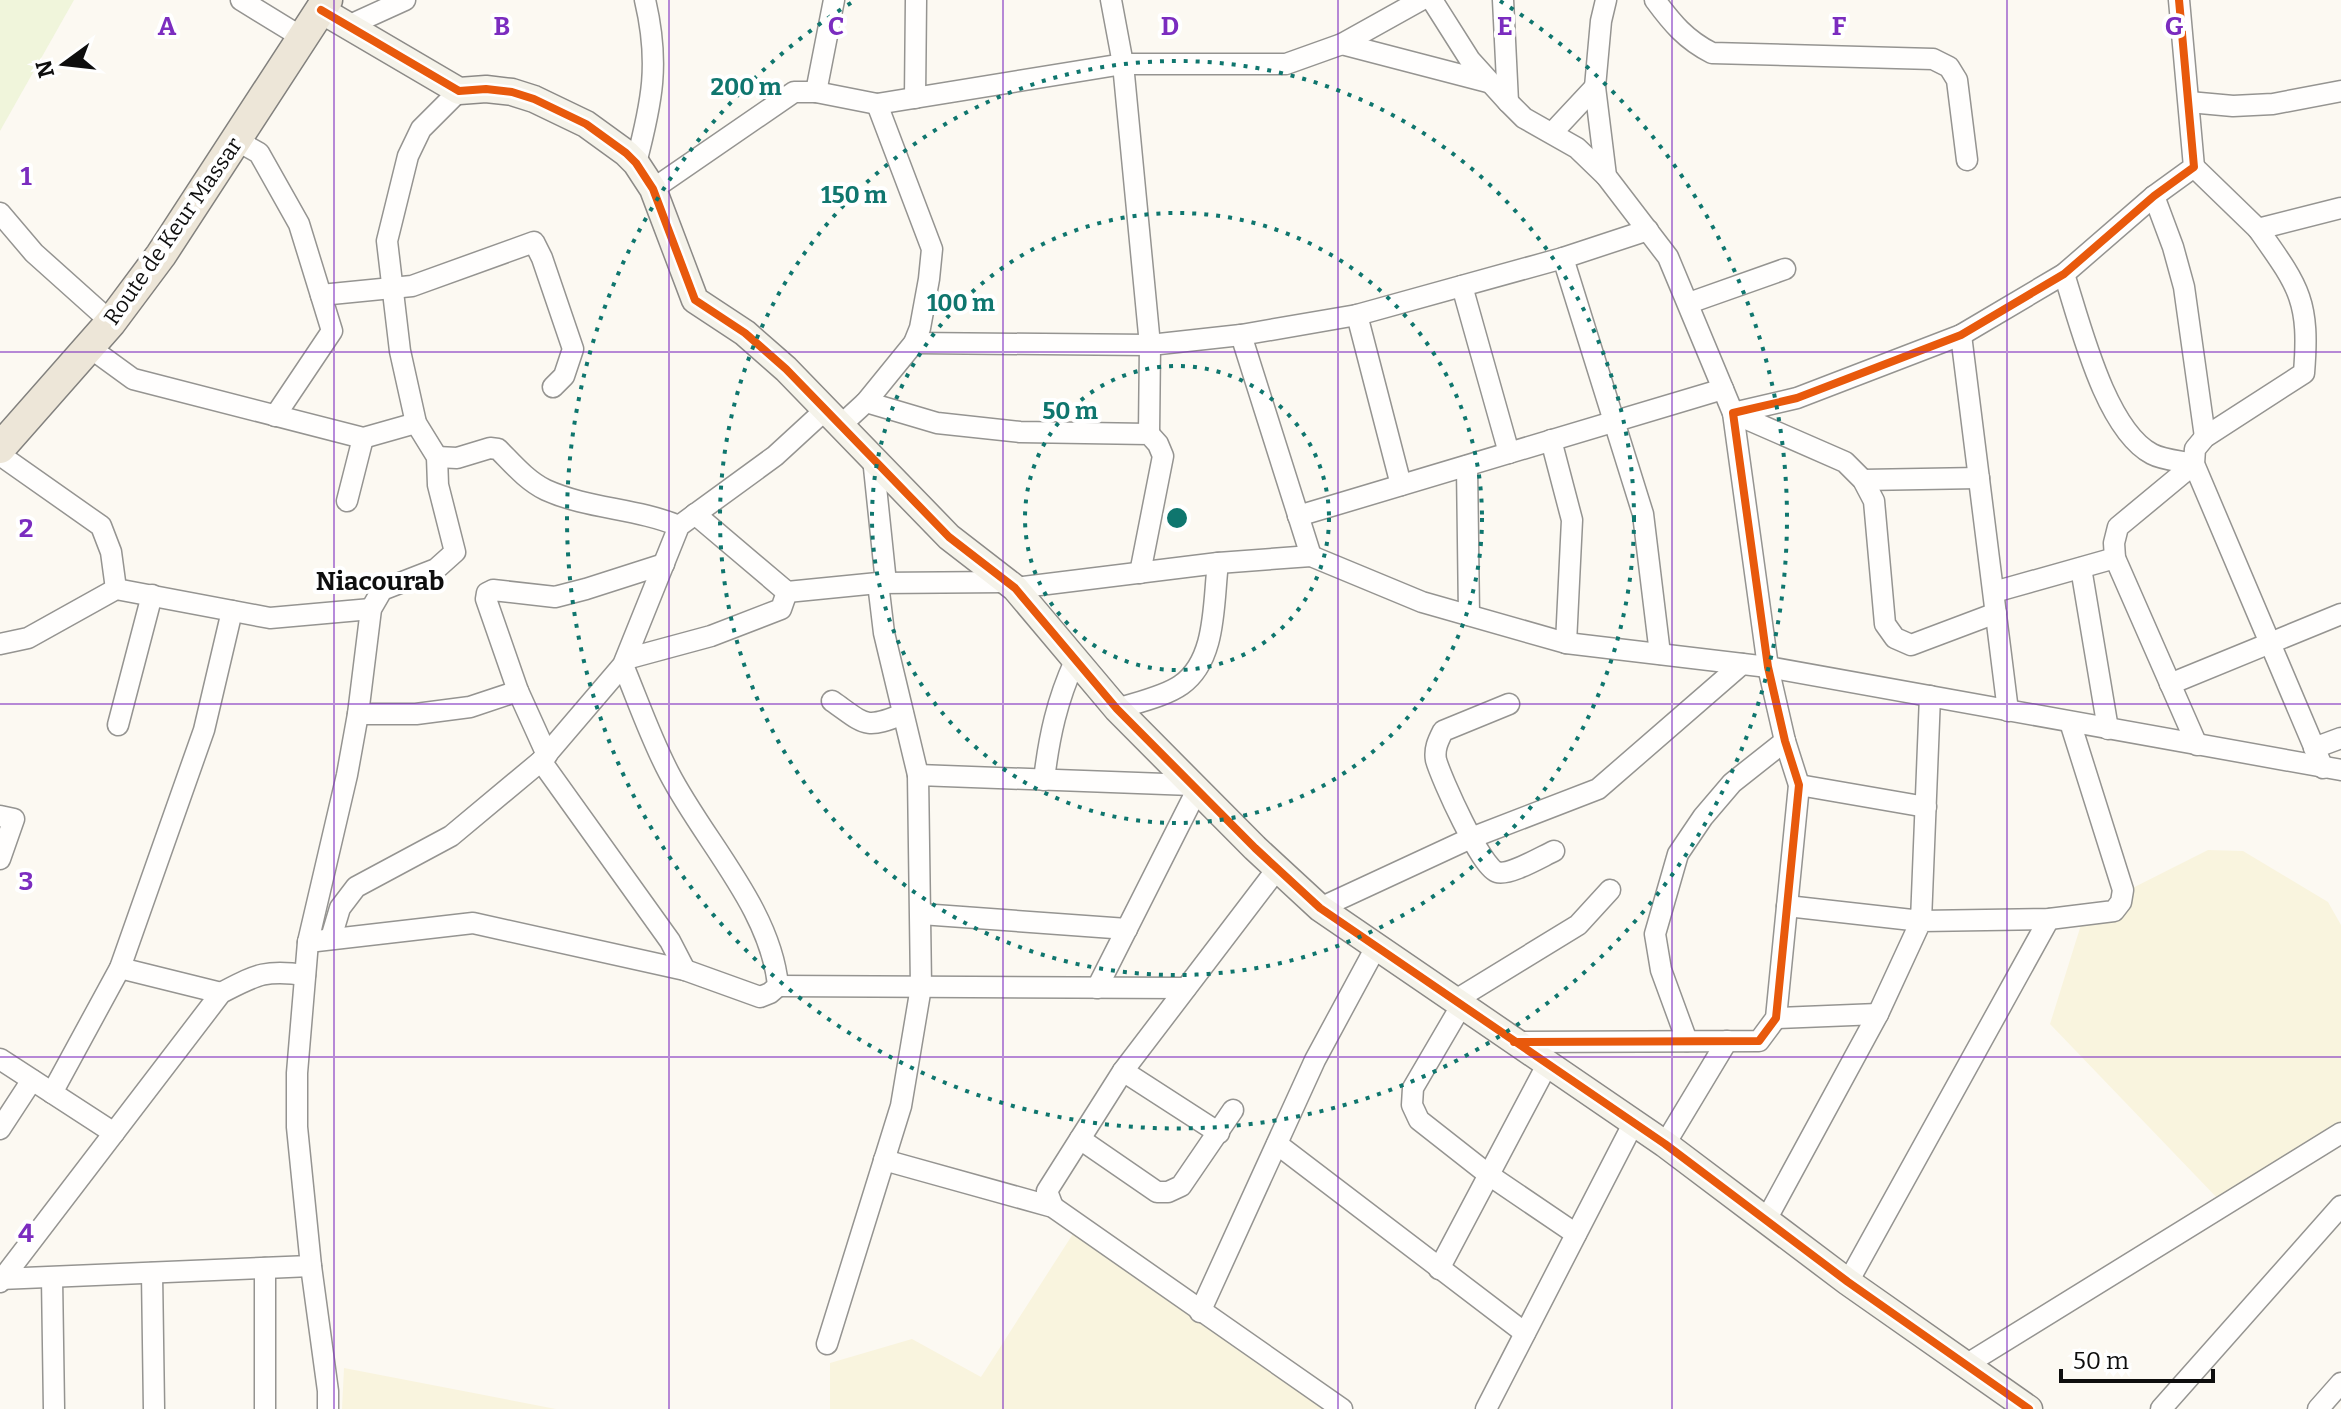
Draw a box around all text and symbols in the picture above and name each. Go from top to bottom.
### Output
text: A [158,11,177,42]
text: B [494,11,510,42]
text: C [828,11,844,42]
text: D [1161,11,1179,42]
text: E [1497,11,1513,42]
text: F [1832,11,1847,42]
text: G [2165,11,2184,42]
north arrow [24,24,104,104]
text: N [30,57,60,81]
text: 200 m [710,73,782,101]
street label: Route de Keur Massar [98,132,248,330]
text: 1 [20,161,32,192]
text: 150 m [821,181,887,209]
text: 100 m [927,289,995,317]
text: 50 m [1042,397,1098,425]
centre of rings [1163,504,1191,532]
text: 2 [19,513,33,544]
district label: Niacourab [316,566,444,597]
text: 3 [19,866,33,897]
text: 4 [18,1218,34,1249]
scale bar [2061,1333,2213,1383]
text: 50 m [2073,1347,2129,1375]

